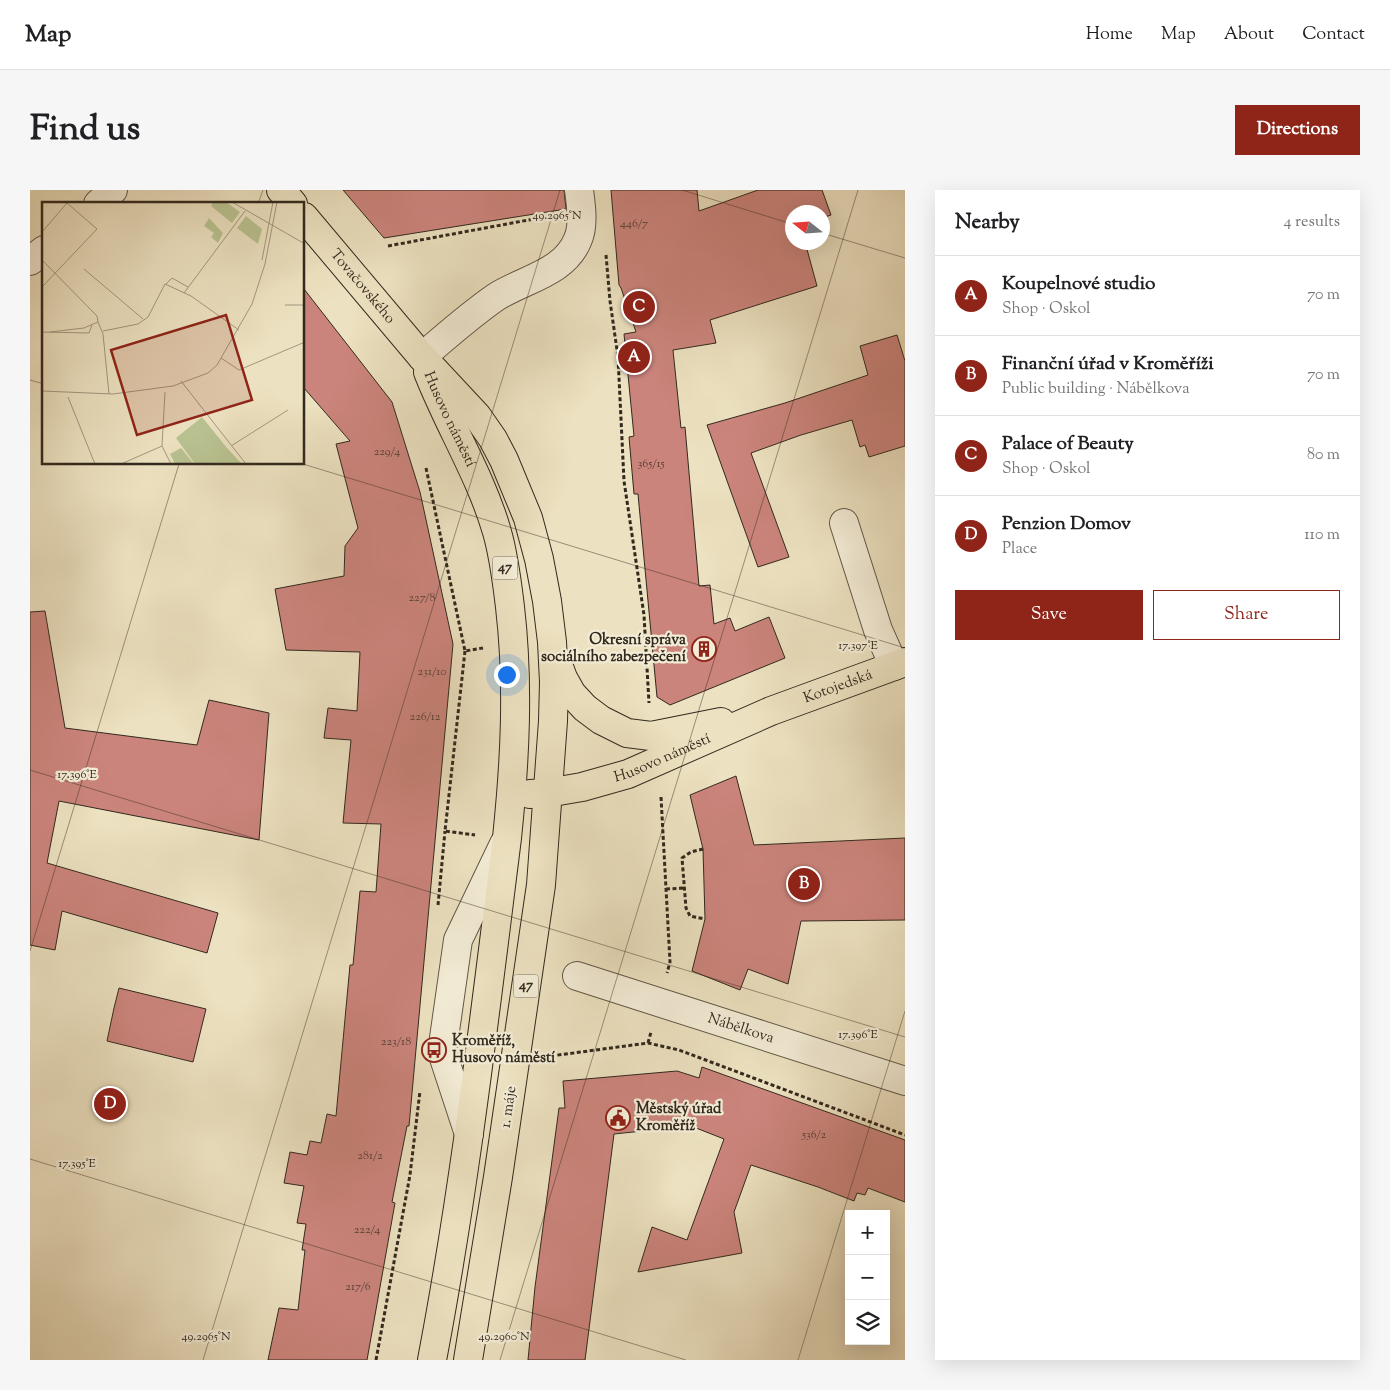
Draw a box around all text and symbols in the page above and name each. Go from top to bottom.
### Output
text: Map [25,18,71,52]
text: Home [1086,22,1133,48]
text: Map [1161,22,1196,48]
text: About [1224,22,1274,48]
text: Contact [1302,22,1365,48]
text: Find us [30,105,140,156]
button: Directions [1235,105,1360,155]
inset map [42,202,305,465]
north arrow [785,205,830,250]
text: 49.2965°N [533,207,582,225]
text: Nearby [955,208,1020,238]
text: 4 results [1284,211,1340,234]
house number: 446/7 [620,215,648,233]
street label: Tovačovského [325,245,400,328]
text: Koupelnové studio [1002,271,1155,298]
text: A [965,284,978,307]
text: 70 m [1307,284,1340,307]
pin: C [623,288,655,326]
text: Shop · Oskol [1002,298,1091,321]
pin: A [618,338,650,376]
text: Finanční úřad v Kroměříži [1002,351,1214,378]
text: B [966,364,976,387]
text: 70 m [1307,364,1340,387]
street label: Husovo náměstí [418,368,481,471]
text: Public building · Nábělkova [1002,378,1190,401]
text: Palace of Beauty [1002,431,1134,458]
house number: 229/4 [374,443,400,461]
text: C [965,444,977,467]
text: 80 m [1307,444,1340,467]
house number: 365/15 [637,455,665,473]
text: Shop · Oskol [1002,458,1091,481]
text: Penzion Domov [1002,511,1131,538]
text: D [965,524,977,547]
text: 110 m [1304,524,1340,547]
text: Place [1002,538,1037,561]
road number: 47 [492,556,518,579]
house number: 227/8 [408,589,436,607]
button: Save [955,590,1143,640]
button: Share [1153,590,1340,640]
place label: Okresní správa sociálního zabezpečení [541,630,687,668]
building icon: Okresní správa sociálního zabezpečení [691,636,717,662]
text: 17.397°E [838,637,878,655]
your location [494,662,520,688]
house number: 231/10 [417,663,447,681]
street label: Kotojedská [801,664,876,709]
house number: 226/12 [410,708,441,726]
street label: Husovo náměstí [612,728,714,788]
text: 17.396°E [57,766,97,784]
pin: B [788,865,820,903]
road number: 47 [514,974,538,998]
street label: Nábělkova [705,1008,777,1049]
text: 17.396°E [838,1026,878,1044]
place label: Kroměříž, Husovo náměstí [452,1031,556,1069]
house number: 223/18 [381,1033,411,1051]
bus stop icon: Kroměříž, Husovo náměstí [421,1037,447,1063]
pin: D [94,1085,126,1123]
street label: 1. máje [496,1085,522,1129]
place label: Městský úřad Kroměříž [636,1099,722,1137]
public building icon: Městský úřad Kroměříž [605,1105,631,1131]
house number: 536/2 [801,1126,826,1144]
house number: 281/2 [357,1147,383,1165]
text: 17.395°E [58,1155,97,1173]
map controls [845,1210,890,1345]
button: + [845,1210,890,1255]
house number: 222/4 [354,1221,380,1239]
button: − [845,1255,890,1300]
house number: 217/6 [345,1278,371,1296]
button: layers [845,1300,890,1345]
text: 49.2965°N [182,1328,231,1346]
text: 49.2960°N [478,1328,530,1346]

